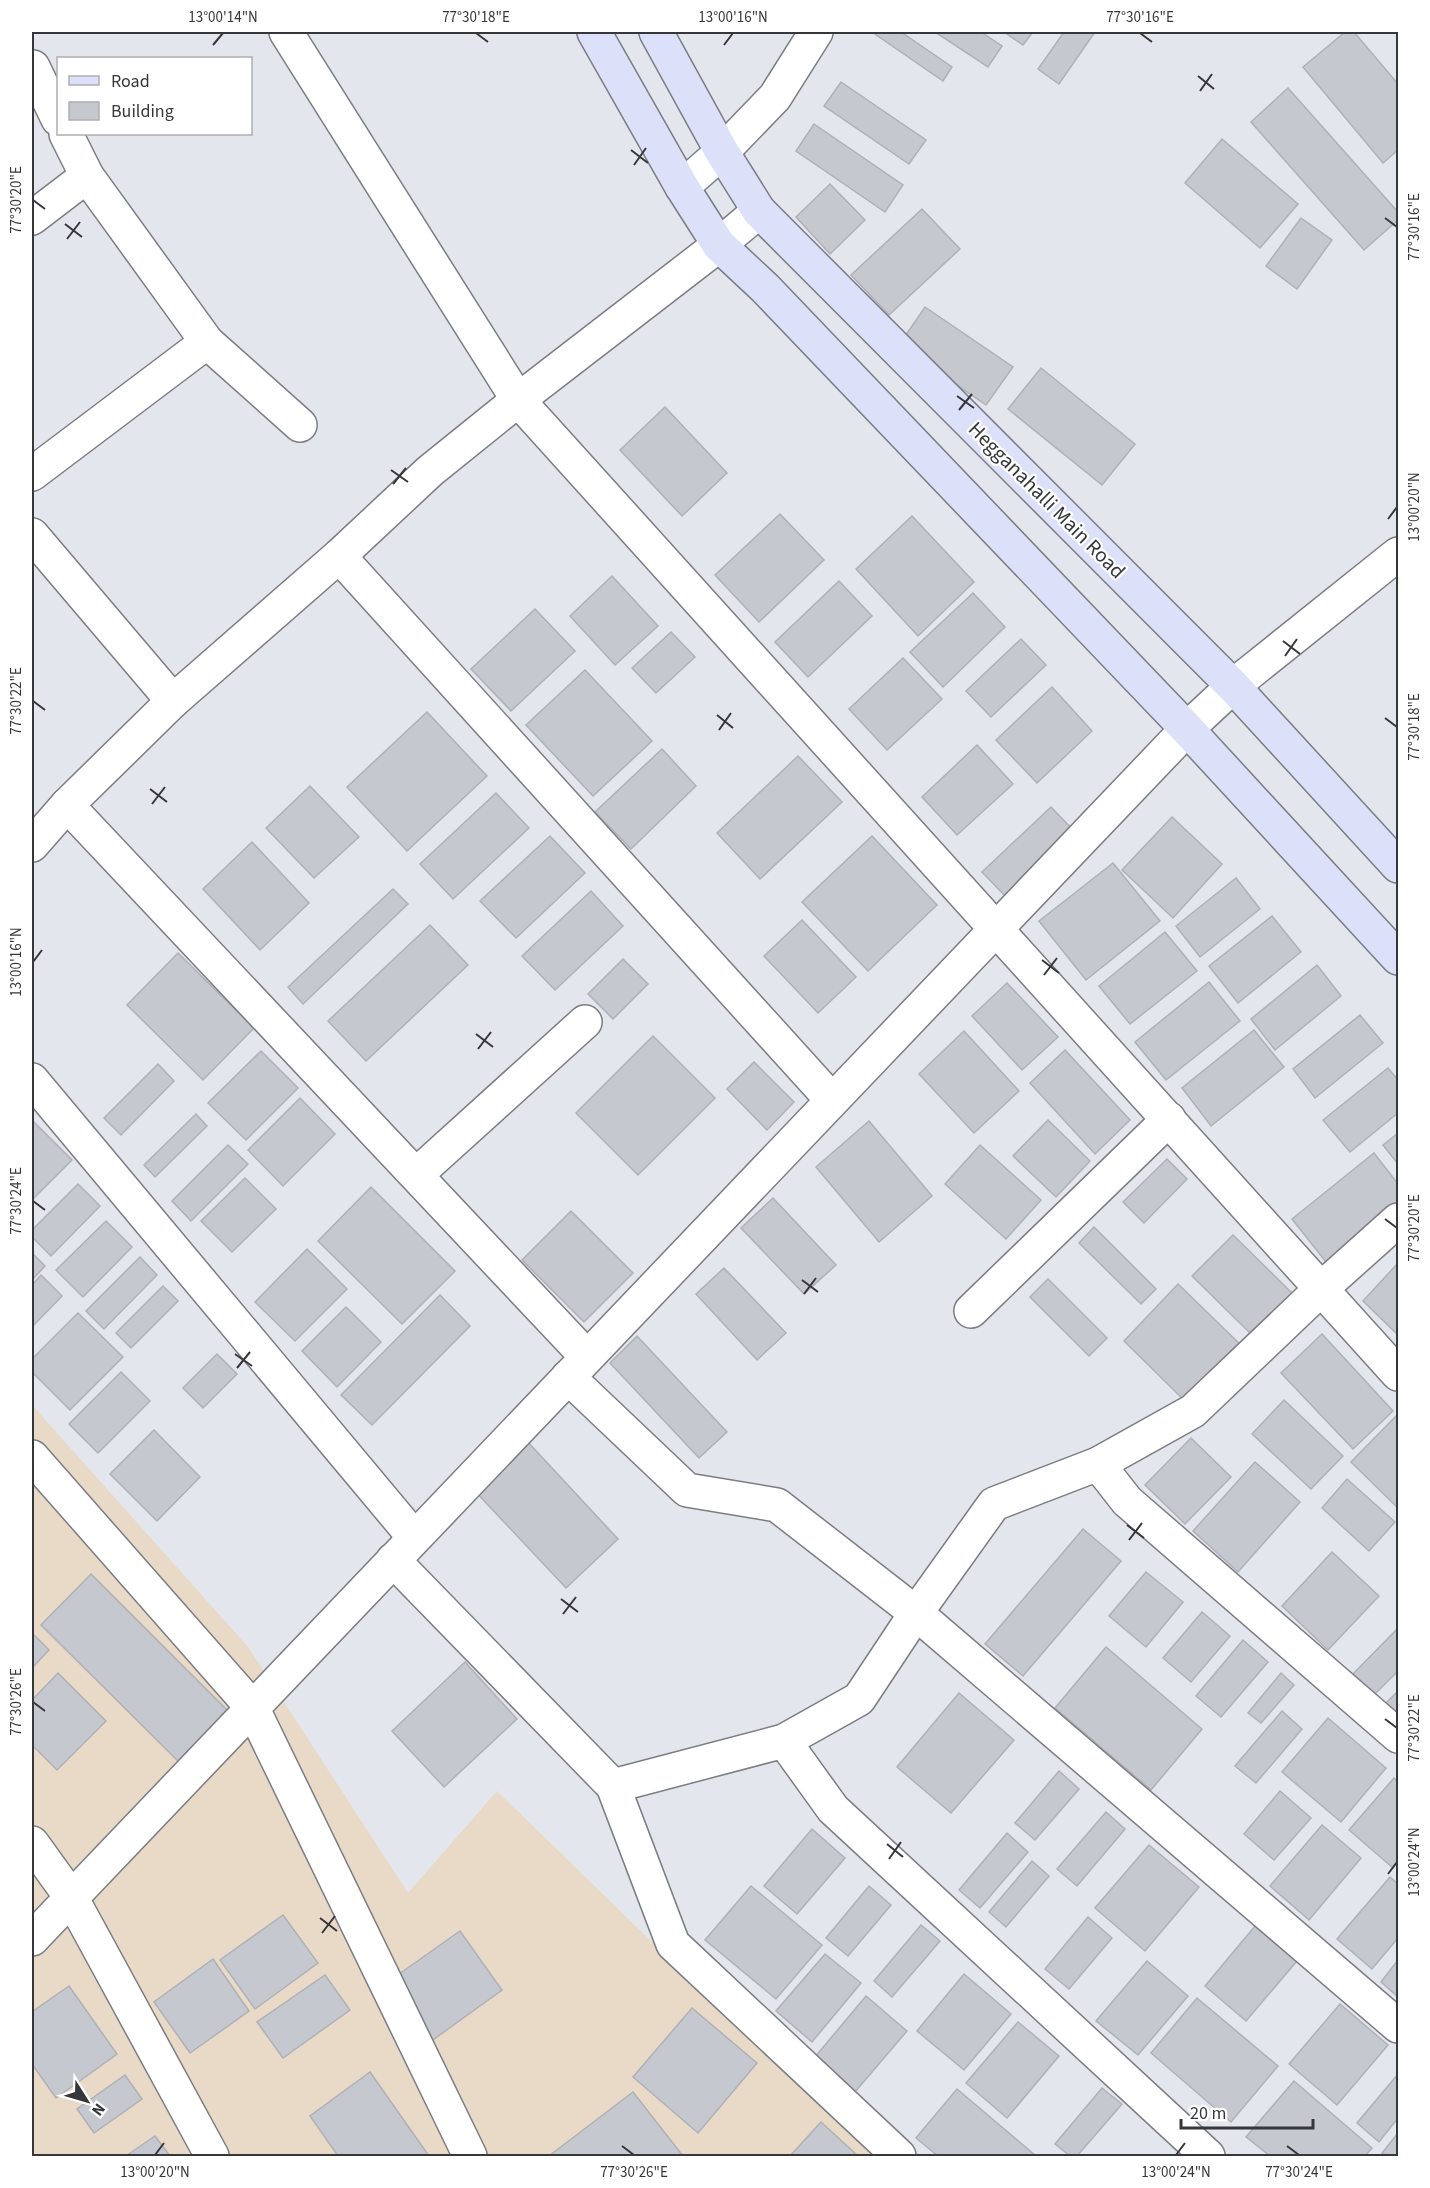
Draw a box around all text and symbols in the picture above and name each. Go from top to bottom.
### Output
text: 13°00'14"N [188,7,258,28]
text: 77°30'18"E [442,7,510,28]
text: 13°00'16"N [698,7,768,28]
text: 77°30'16"E [1106,7,1174,28]
legend [57,57,252,135]
text: Road [111,69,150,94]
text: Building [111,99,174,124]
text: 77°30'20"E [6,166,27,234]
text: 77°30'16"E [1404,193,1425,261]
street label: Hegganahalli Main Road [962,415,1132,585]
text: 13°00'20"N [1404,472,1425,542]
text: 77°30'22"E [6,667,27,735]
text: 77°30'18"E [1404,693,1425,761]
text: 13°00'16"N [6,927,27,997]
text: 77°30'24"E [6,1167,27,1235]
text: 77°30'20"E [1404,1194,1425,1262]
text: 77°30'26"E [6,1668,27,1736]
text: 77°30'22"E [1404,1694,1425,1762]
text: 13°00'24"N [1404,1827,1425,1897]
north arrow [57,2071,117,2131]
scale bar [1181,2092,1313,2130]
text: N [86,2099,110,2120]
text: 20 m [1190,2101,1226,2126]
text: 13°00'20"N [120,2162,190,2183]
text: 77°30'26"E [600,2162,668,2183]
text: 13°00'24"N [1141,2162,1211,2183]
text: 77°30'24"E [1265,2162,1333,2183]

